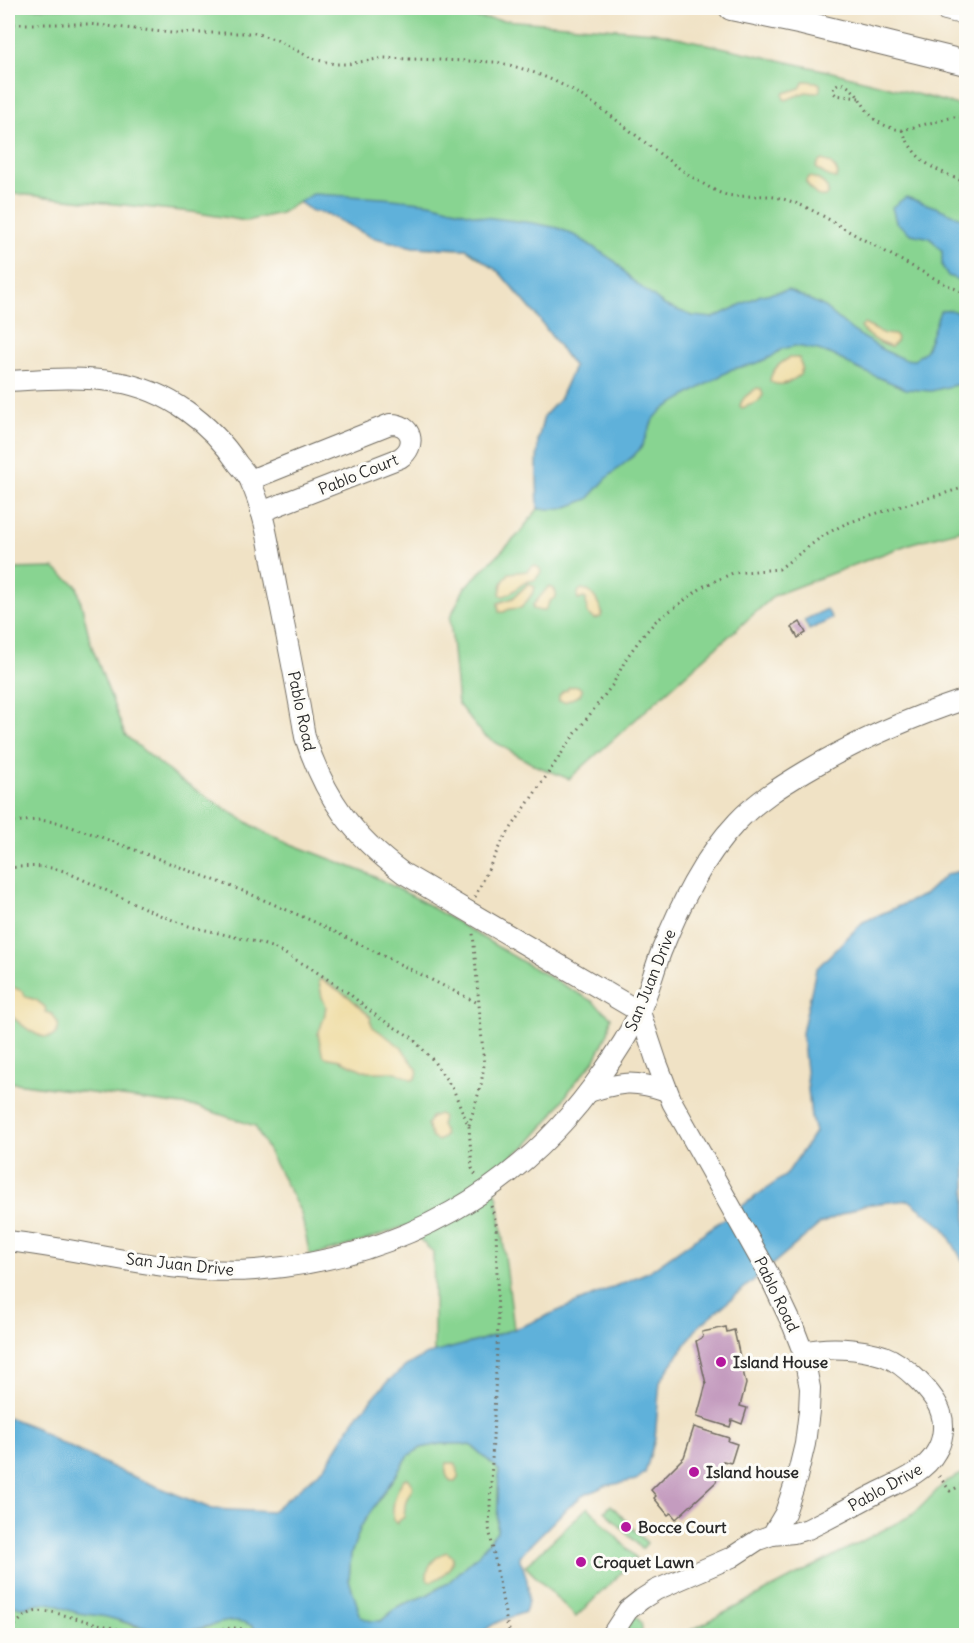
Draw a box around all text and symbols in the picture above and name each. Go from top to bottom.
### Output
street label: Pablo Court [315,449,401,499]
street label: Pablo Road [284,669,320,753]
street label: San Juan Drive [620,926,680,1034]
street label: San Juan Drive [125,1248,235,1280]
street label: Pablo Road [750,1253,804,1335]
place label: Island House [733,1352,829,1372]
marker: Island House [714,1355,728,1369]
street label: Pablo Drive [845,1459,925,1515]
place label: Island house [706,1462,799,1482]
marker: Island house [687,1465,701,1479]
place label: Bocce Court [638,1517,727,1537]
marker: Bocce Court [619,1520,633,1534]
place label: Croquet Lawn [593,1552,694,1573]
marker: Croquet Lawn [574,1555,588,1569]

